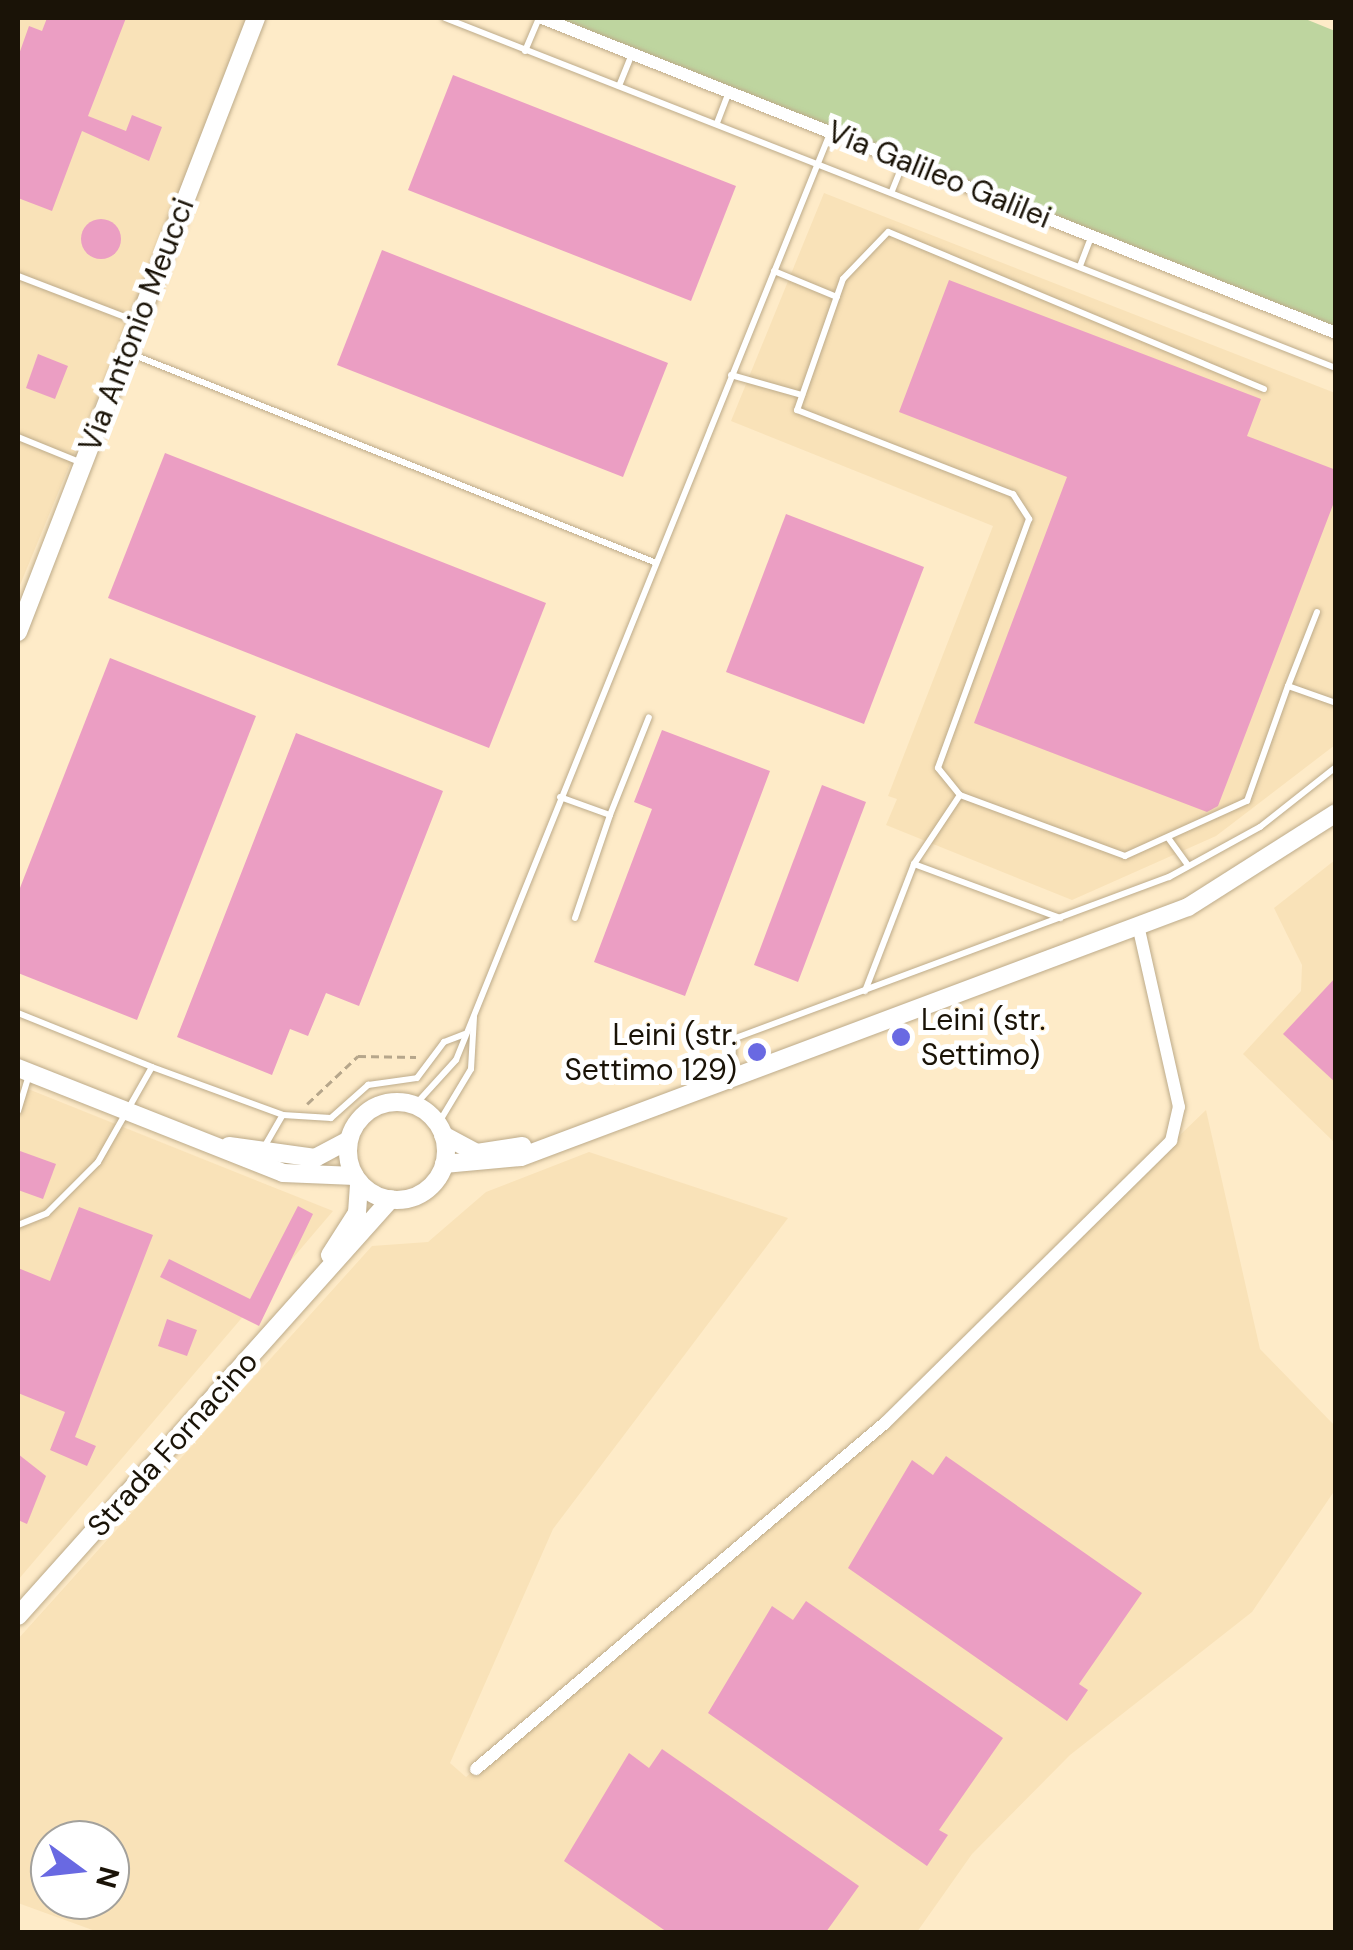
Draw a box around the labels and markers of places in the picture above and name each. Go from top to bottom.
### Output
place label: Leini (str. Settimo) [921,1002,1045,1072]
place label: Leini (str. Settimo 129) [564,1017,737,1088]
marker: Leini (str. Settimo) [890,1026,912,1048]
marker: Leini (str. Settimo 129) [746,1041,768,1063]

